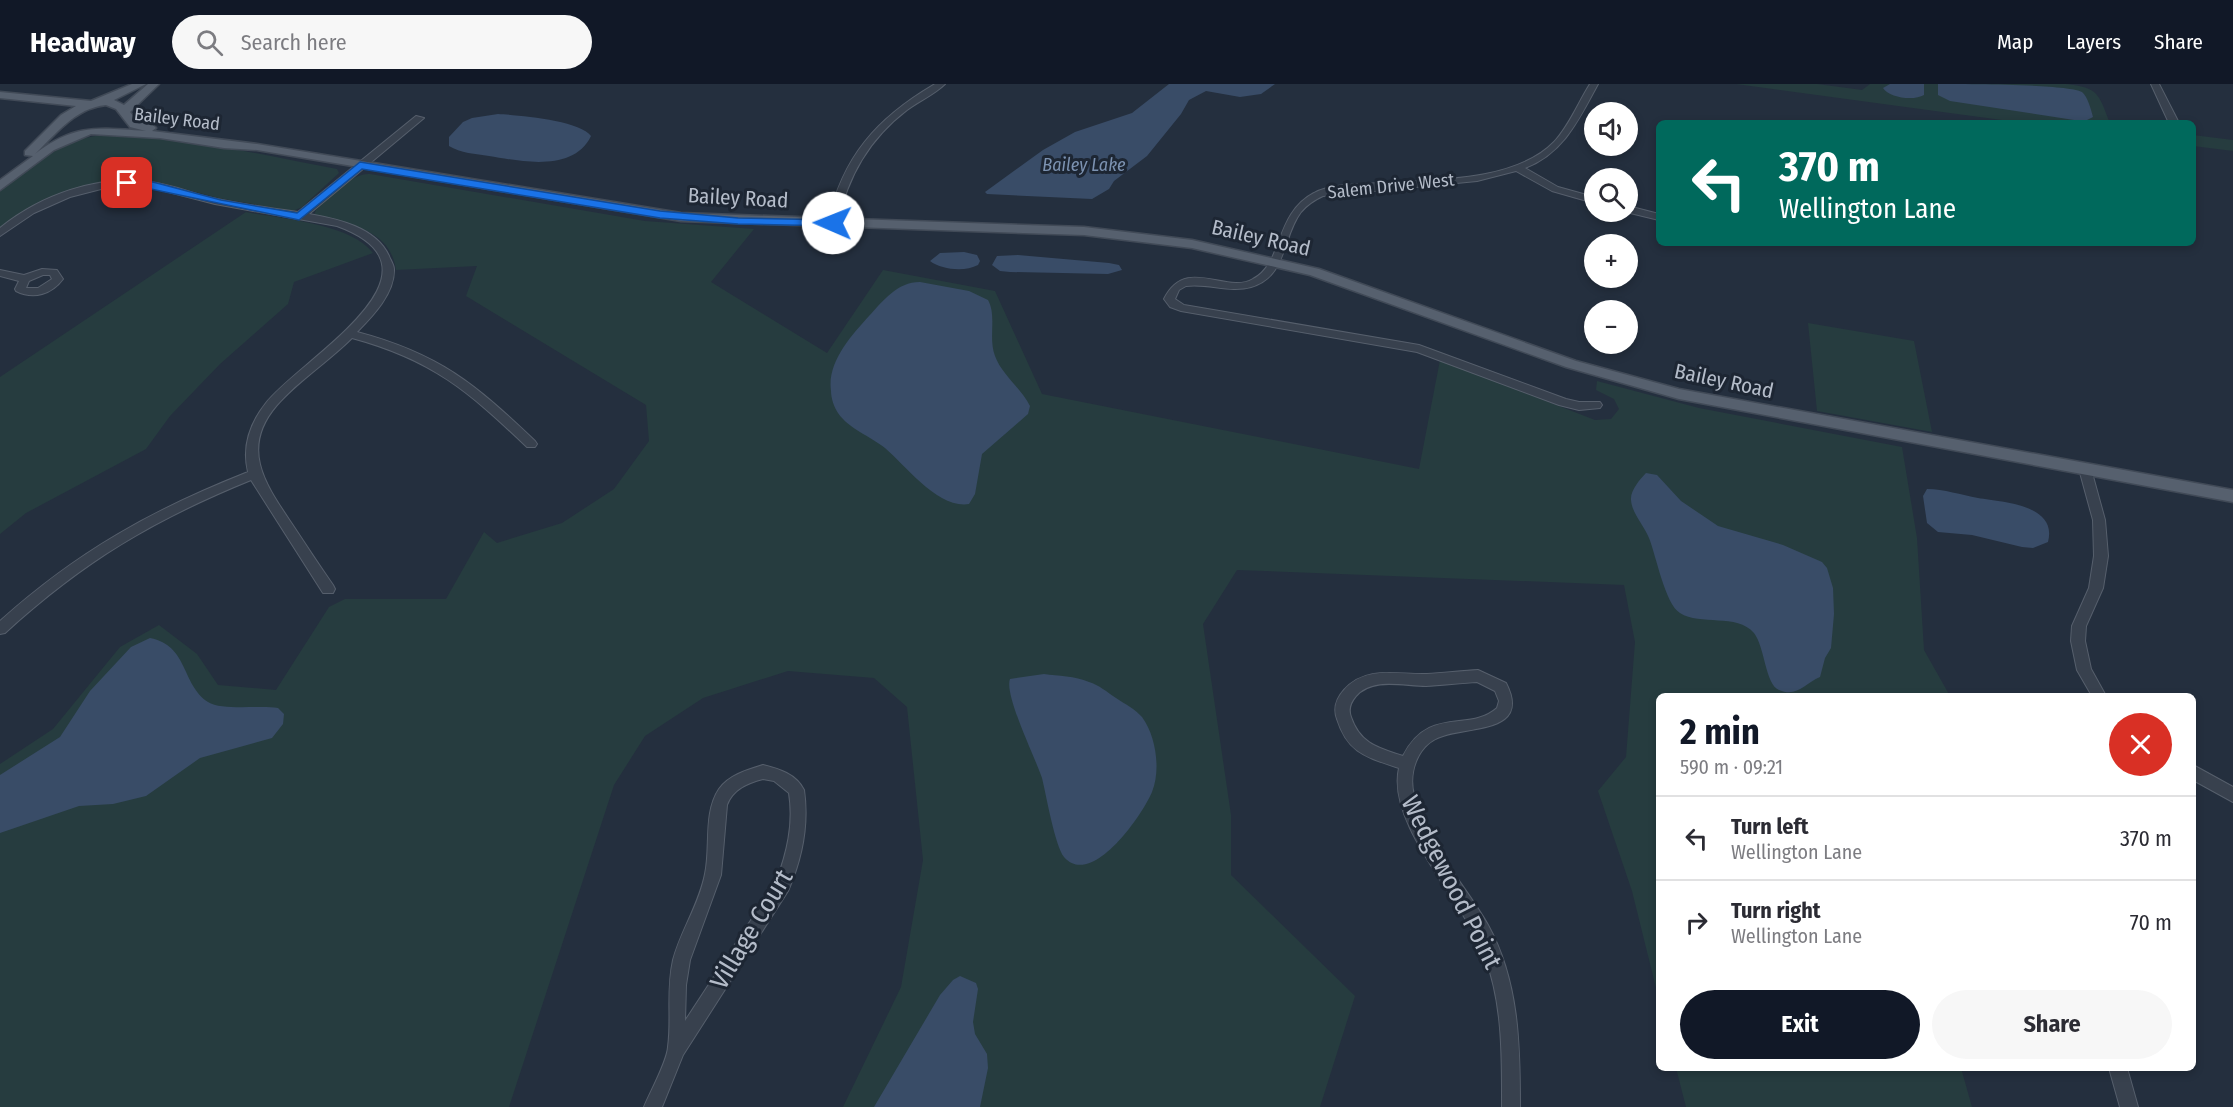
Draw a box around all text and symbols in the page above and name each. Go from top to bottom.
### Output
search box [172,15,592,69]
text: Headway [30,26,136,59]
icon: search [193,26,226,59]
text: Search here [241,29,347,56]
text: Map [1997,29,2033,55]
text: Layers [2066,29,2121,55]
text: Share [2154,29,2203,55]
map controls [1584,102,1638,354]
button: sound [1584,102,1638,156]
street label: Bailey Road [133,103,221,135]
text: 370 m [1779,142,1880,192]
icon: left [1680,144,1758,222]
water label: Bailey Lake [1042,154,1126,176]
pin [101,157,152,208]
icon: arrive [110,166,143,199]
street label: Salem Drive West [1327,168,1456,204]
button: search [1584,168,1638,222]
street label: Bailey Road [687,182,789,214]
position arrow [801,191,865,255]
text: Wellington Lane [1779,193,1956,225]
street label: Bailey Road [1209,214,1313,262]
button: + [1584,234,1638,288]
button: − [1584,300,1638,354]
street label: Bailey Road [1672,358,1776,404]
text: 2 min [1680,710,1760,754]
button: close [2109,713,2172,776]
text: 590 m · 09:21 [1680,755,1783,779]
street label: Wedgewood Point [1395,790,1509,974]
text: Turn left [1731,813,1809,840]
icon: left [1680,822,1713,855]
text: 370 m [2120,825,2172,852]
text: Wellington Lane [1731,840,1862,864]
street label: Village Court [704,863,800,995]
text: Turn right [1731,897,1820,924]
icon: right [1680,906,1713,939]
text: 70 m [2130,909,2172,936]
text: Wellington Lane [1731,924,1862,948]
button: Exit [1680,990,1920,1059]
button: Share [1932,990,2172,1059]

